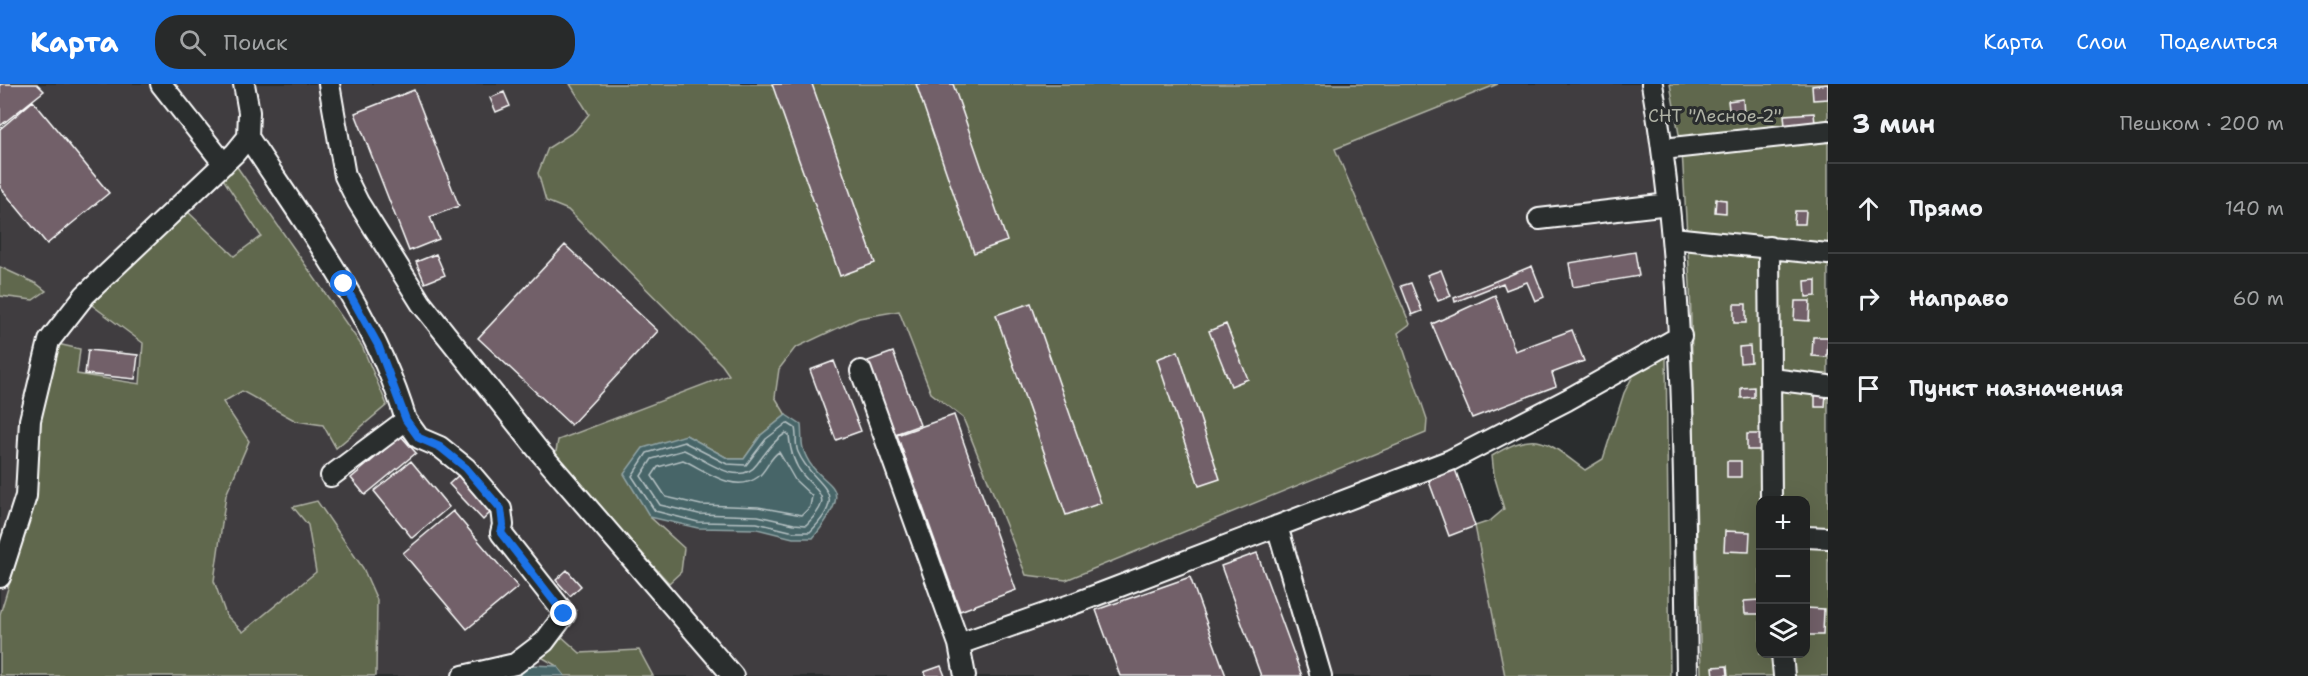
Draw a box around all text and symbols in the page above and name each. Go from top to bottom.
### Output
search box [155,15,575,69]
text: Карта [30,23,119,61]
icon: search [176,26,209,59]
text: Поиск [224,28,288,57]
text: Карта [1983,28,2043,56]
text: Слои [2076,28,2127,56]
text: Поделиться [2160,28,2278,56]
park label: СНТ "Лесное-2" [1648,104,1782,128]
text: 3 мин [1852,106,1935,141]
text: Пешком · 200 m [2120,110,2284,136]
icon: ahead [1852,192,1885,225]
text: Прямо [1909,194,1983,223]
text: 140 m [2225,195,2284,221]
route start [330,270,356,296]
icon: right [1852,282,1885,315]
text: Направо [1909,284,2009,313]
text: 60 m [2232,285,2284,311]
icon: arrive [1852,372,1885,405]
text: Пункт назначения [1909,374,2123,403]
map controls [1756,496,1810,658]
button: + [1756,496,1810,550]
button: − [1756,550,1810,604]
route end [550,600,576,626]
button: layers [1756,604,1810,658]

